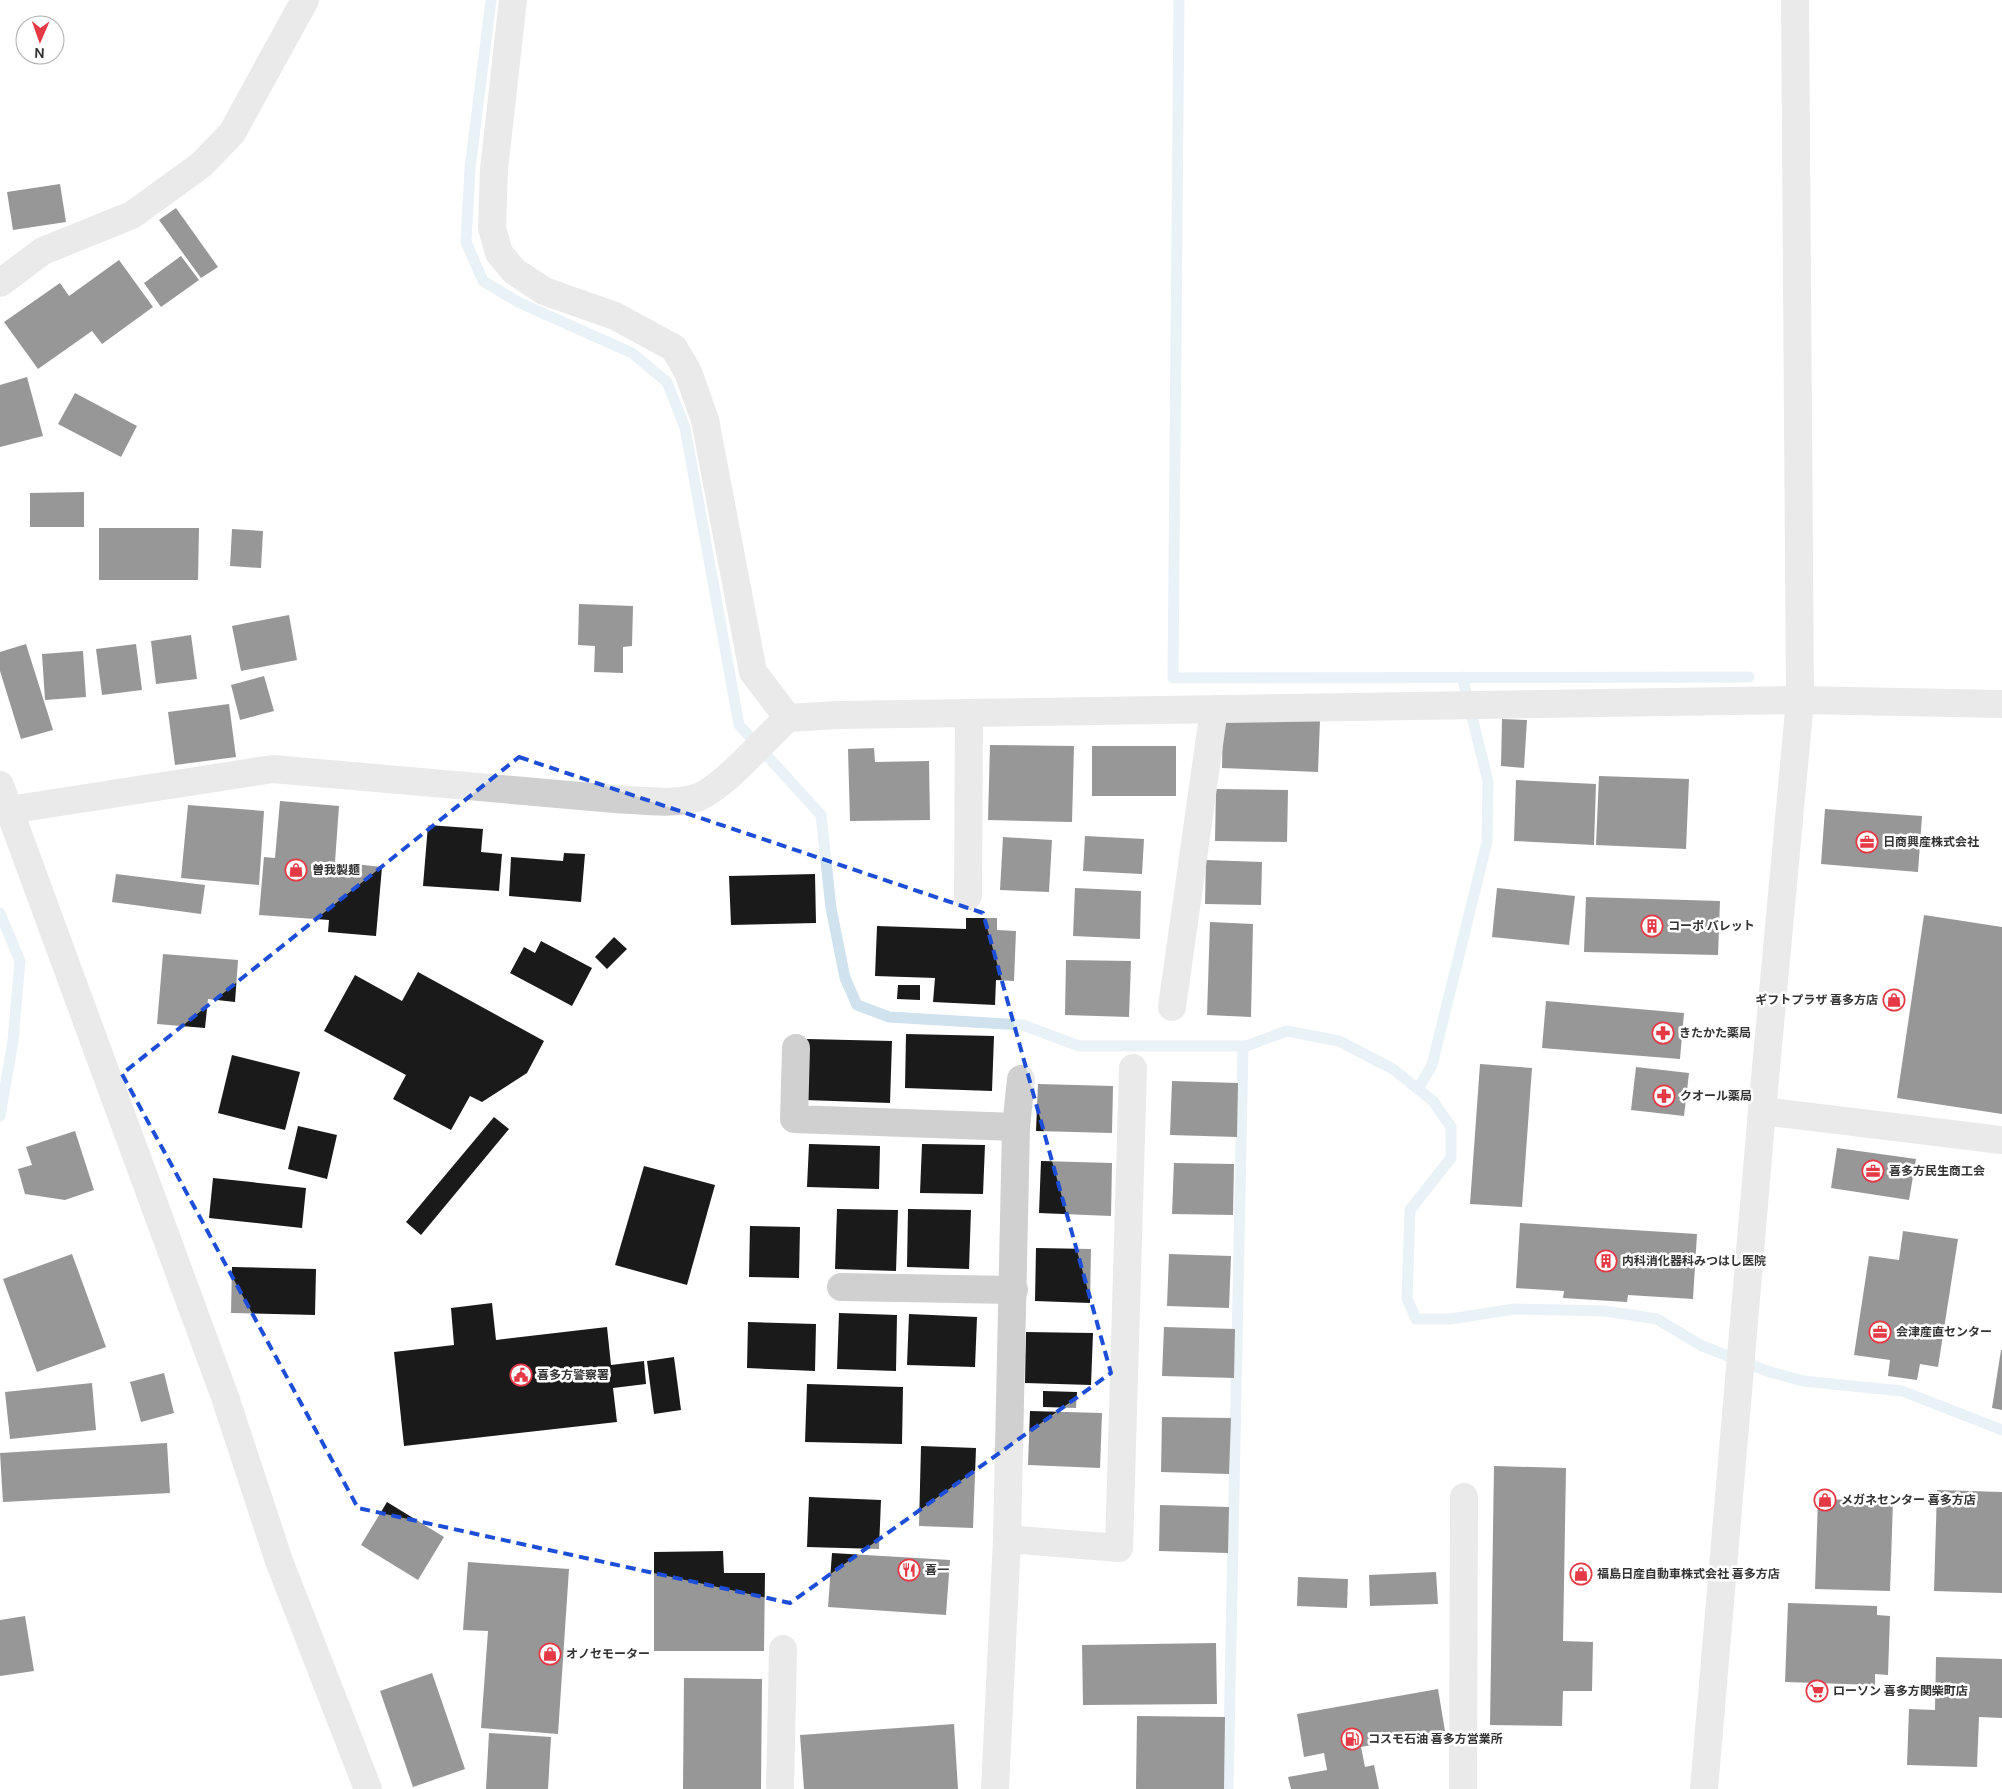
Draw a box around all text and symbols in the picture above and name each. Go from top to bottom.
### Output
north arrow [15,15,65,65]
text: N [34,44,45,62]
office icon: 日商興産株式会社 [1855,830,1879,854]
place label: 日商興産株式会社 [1883,834,1979,850]
shop icon: 曽我製麺 [284,858,308,882]
place label: 曽我製麺 [312,862,360,878]
building icon: コーポ バレット [1640,914,1664,938]
place label: コーポ バレット [1668,918,1755,934]
shop icon: ギフトプラザ 喜多方店 [1882,988,1906,1012]
place label: ギフトプラザ 喜多方店 [1755,992,1878,1008]
pharmacy icon: きたかた薬局 [1651,1021,1675,1045]
place label: きたかた薬局 [1679,1025,1751,1041]
pharmacy icon: クオール薬局 [1652,1084,1676,1108]
place label: クオール薬局 [1680,1088,1752,1104]
office icon: 喜多方民生商工会 [1861,1159,1885,1183]
place label: 喜多方民生商工会 [1889,1163,1985,1179]
building icon: 内科消化器科みつはし医院 [1594,1249,1618,1273]
place label: 内科消化器科みつはし医院 [1622,1253,1766,1269]
office icon: 会津産直センター [1868,1320,1892,1344]
place label: 会津産直センター [1896,1324,1992,1340]
public building icon: 喜多方警察署 [509,1363,533,1387]
place label: 喜多方警察署 [537,1367,609,1383]
shop icon: メガネセンター 喜多方店 [1813,1488,1837,1512]
place label: メガネセンター 喜多方店 [1841,1492,1976,1508]
restaurant icon: 喜一 [897,1558,921,1582]
place label: 喜一 [925,1562,949,1578]
shop icon: 福島日産自動車株式会社 喜多方店 [1569,1562,1593,1586]
place label: 福島日産自動車株式会社 喜多方店 [1597,1566,1780,1582]
shop icon: オノセモーター [538,1642,562,1666]
place label: オノセモーター [566,1646,650,1662]
supermarket icon: ローソン 喜多方関柴町店 [1805,1679,1829,1703]
place label: ローソン 喜多方関柴町店 [1833,1683,1968,1699]
fuel station icon: コスモ石油 喜多方営業所 [1340,1727,1364,1751]
place label: コスモ石油 喜多方営業所 [1368,1731,1503,1747]

